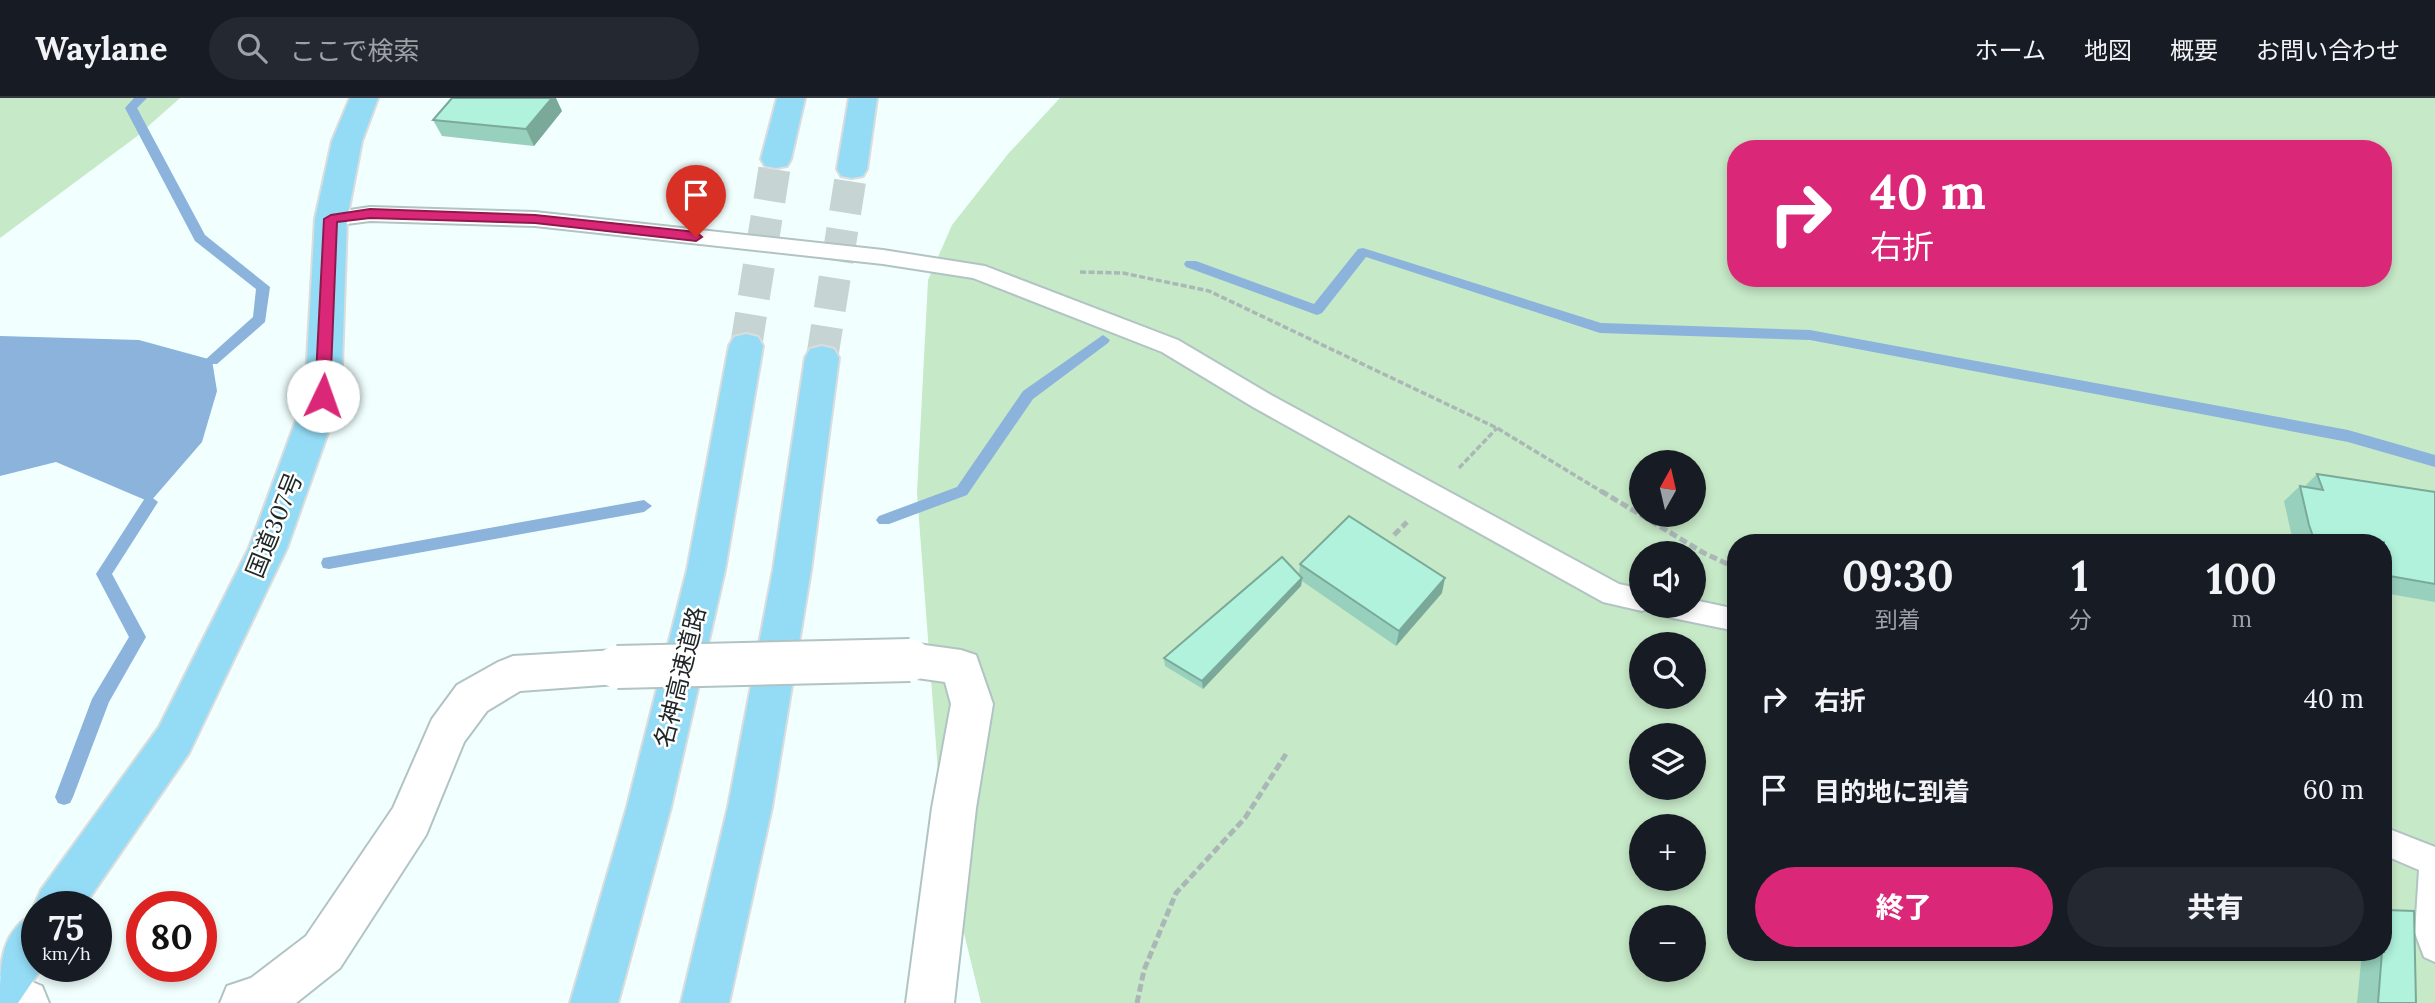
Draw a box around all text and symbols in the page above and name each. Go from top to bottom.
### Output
search box [209,17,699,80]
text: Waylane [35,27,167,69]
icon: search [233,29,271,67]
text: ここで検索 [289,34,419,67]
text: ホーム [1975,35,2046,66]
text: 地図 [2084,35,2132,66]
text: 概要 [2170,35,2218,66]
text: お問い合わせ [2256,35,2400,66]
text: 40 m [1870,160,1986,222]
pin [666,165,726,237]
icon: right [1755,168,1846,259]
icon: arrive [677,176,715,214]
text: 右折 [1870,226,1934,267]
position arrow [286,359,360,433]
north arrow [1629,450,1706,527]
map controls [1629,450,1706,982]
street label: 国道307号 [239,468,309,582]
button: sound [1629,541,1706,618]
text: 09:30 [1842,549,1954,603]
text: 1 [2072,549,2089,603]
text: 100 [2207,552,2277,606]
street label: 名神高速道路 [648,603,712,751]
text: m [2232,604,2252,633]
text: 到着 [1875,605,1921,634]
text: 分 [2069,605,2092,634]
button: search [1629,632,1706,709]
icon: right [1755,680,1793,718]
text: 40 m [2304,682,2364,715]
text: 右折 [1814,684,1866,717]
button: layers [1629,723,1706,800]
icon: arrive [1755,771,1793,809]
text: 60 m [2303,773,2364,806]
text: 目的地に到着 [1814,775,1970,808]
button: + [1629,814,1706,891]
button: 終了 [1755,867,2053,947]
button: 共有 [2067,867,2364,947]
speed limit sign: 80 [126,891,217,982]
text: 75 [49,905,84,950]
button: − [1629,905,1706,982]
text: km/h [42,942,91,965]

